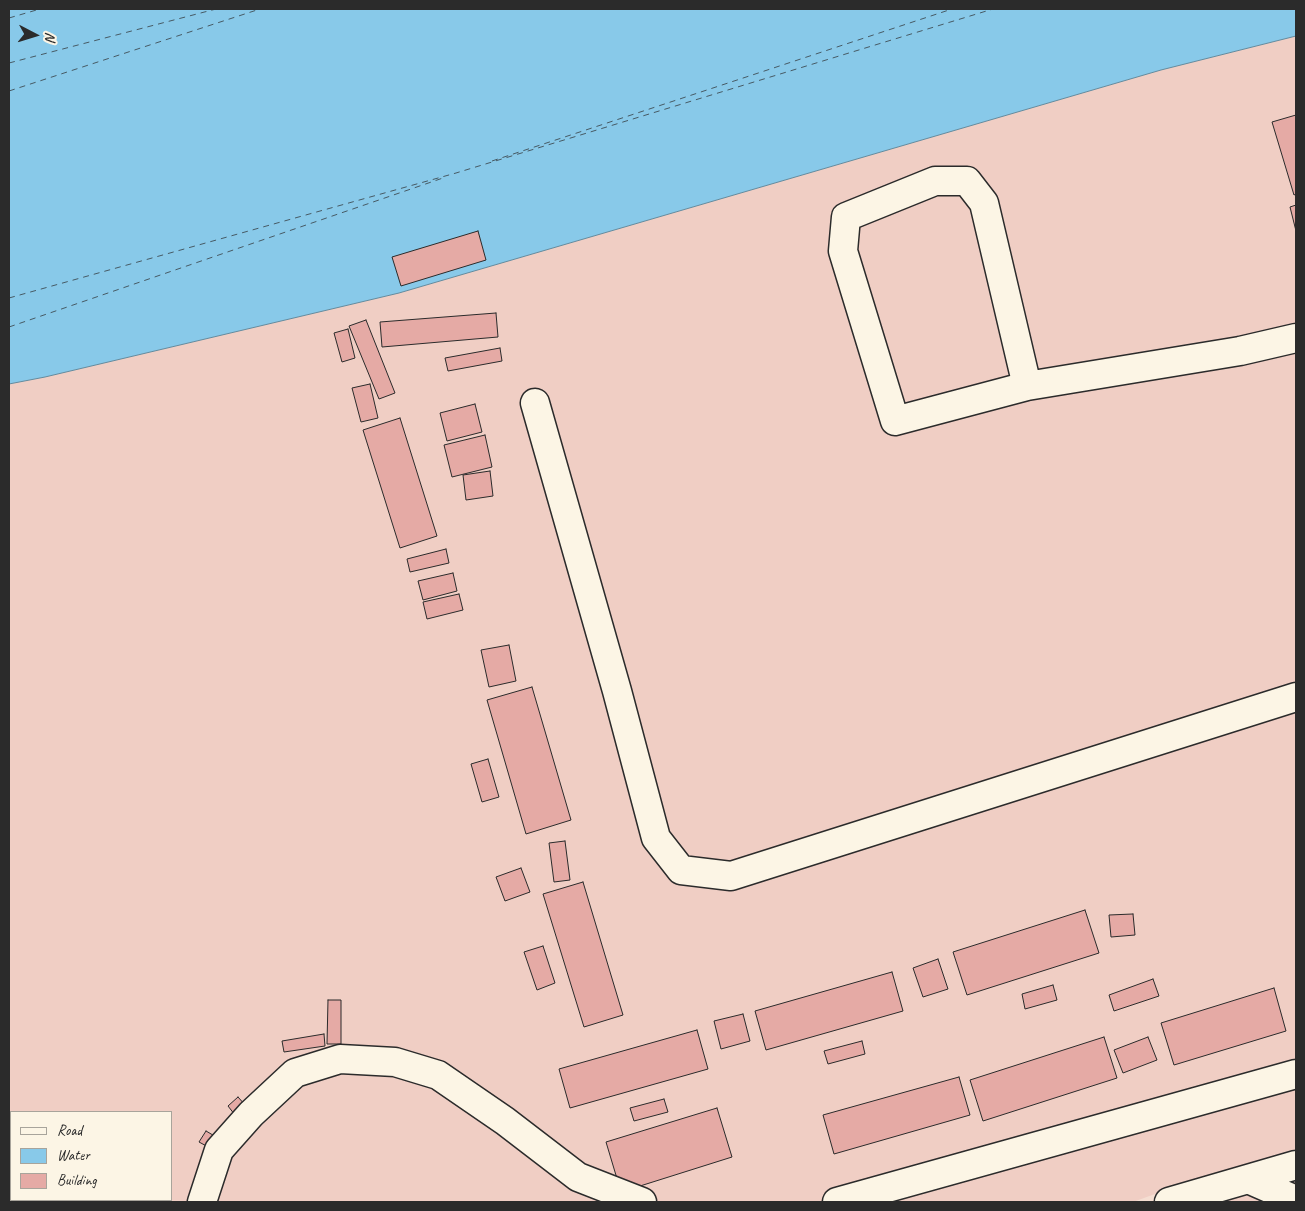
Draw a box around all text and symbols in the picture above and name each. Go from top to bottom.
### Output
north arrow [10,10,60,60]
text: N [42,31,59,41]
legend [10,1111,172,1201]
text: Road [57,1121,82,1140]
text: Water [57,1146,90,1165]
text: Building [57,1171,96,1190]

